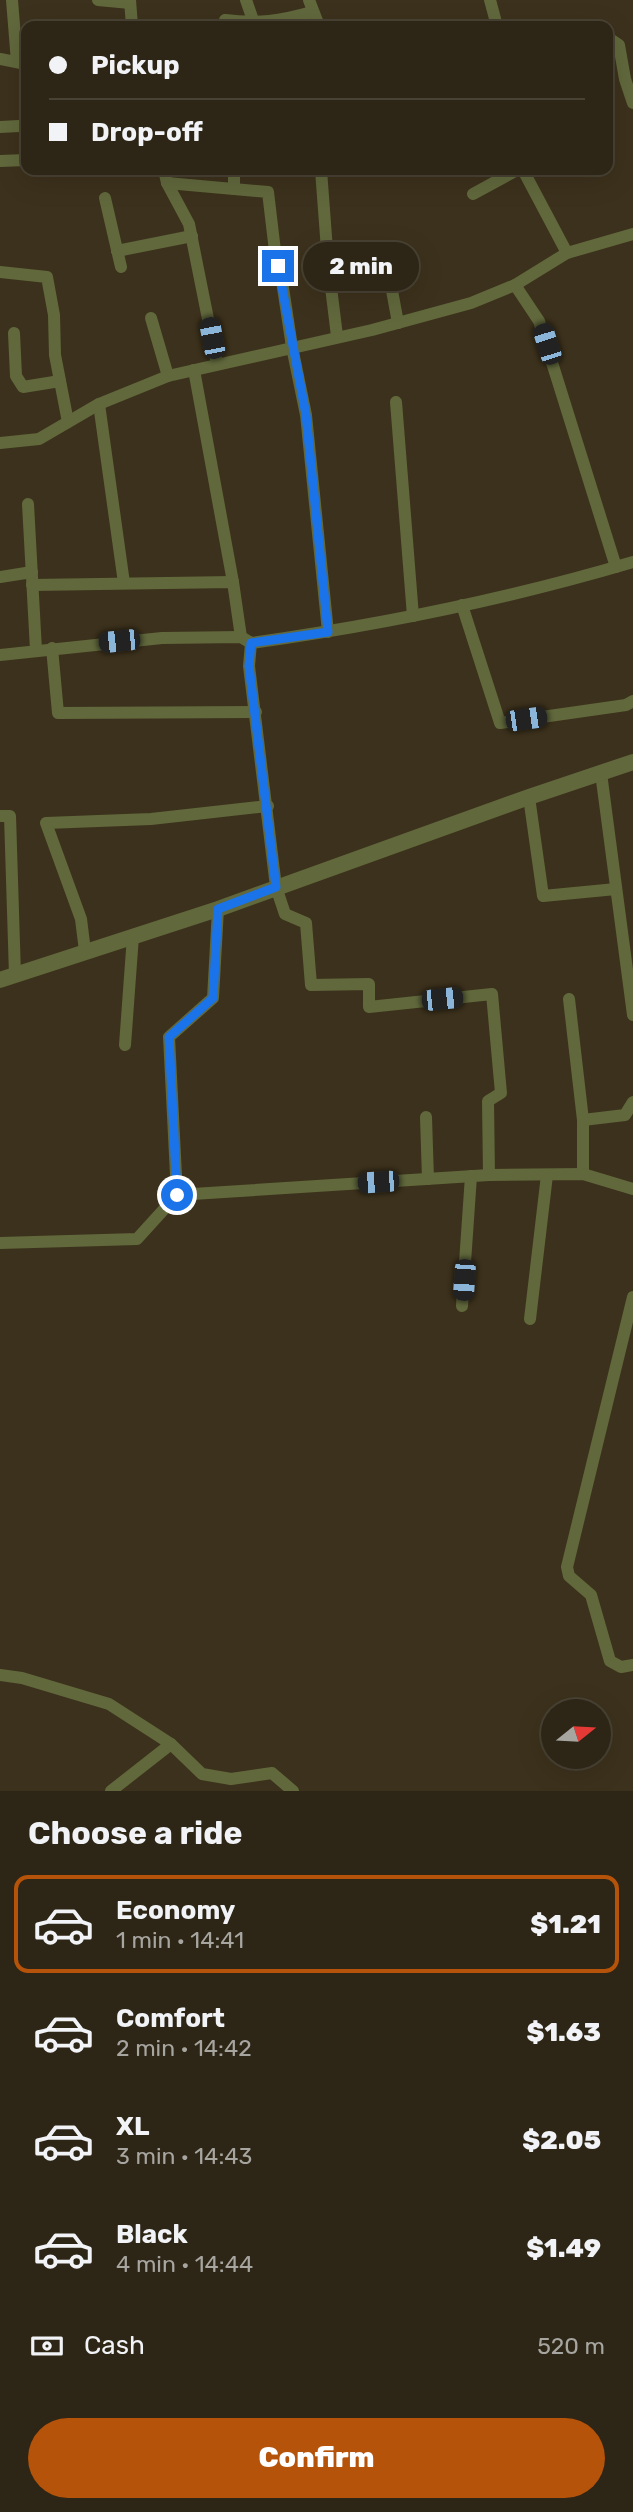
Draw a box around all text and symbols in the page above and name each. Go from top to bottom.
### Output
text: Pickup [91,50,180,81]
text: Drop-off [91,117,203,148]
callout: 2 min [302,242,418,290]
route end [262,250,294,282]
text: 2 min [329,252,393,280]
car [198,315,227,361]
car [531,321,564,367]
car [98,628,141,654]
car [504,706,549,732]
car [421,986,464,1012]
car [357,1170,400,1194]
route start [161,1179,193,1211]
car [453,1258,476,1302]
north arrow [541,1699,611,1769]
map controls [541,1699,611,1769]
text: Choose a ride [28,1814,242,1852]
icon: car [32,1893,95,1956]
text: Economy [116,1895,235,1926]
text: $1.21 [530,1909,601,1940]
text: 1 min · 14:41 [116,1926,244,1954]
icon: car [32,2001,95,2064]
text: Comfort [116,2003,225,2034]
text: $1.63 [526,2017,601,2048]
text: 2 min · 14:42 [116,2034,252,2062]
icon: car [32,2109,95,2172]
text: XL [116,2111,149,2142]
text: $2.05 [522,2125,601,2156]
text: 3 min · 14:43 [116,2142,252,2170]
icon: car [32,2217,95,2280]
text: Black [116,2219,188,2250]
text: $1.49 [526,2233,601,2264]
text: 4 min · 14:44 [116,2250,253,2278]
icon: cash [28,2327,66,2365]
text: Cash [84,2330,145,2361]
text: 520 m [537,2332,605,2360]
button: Confirm [28,2418,605,2498]

